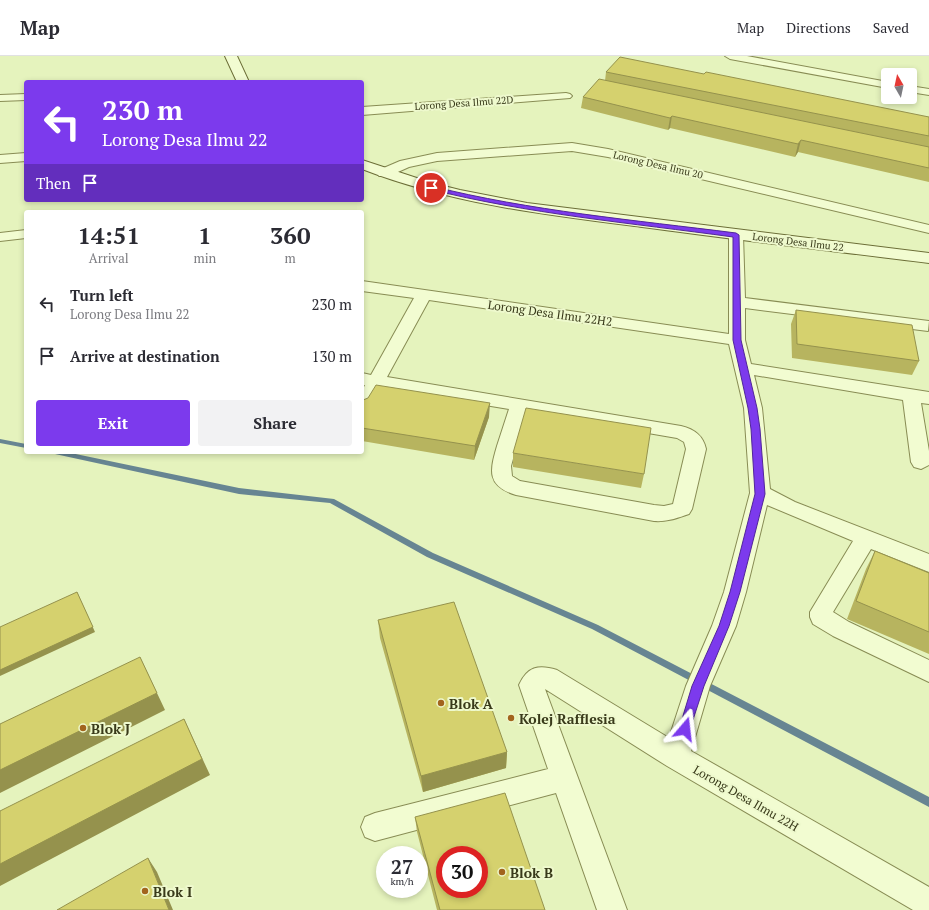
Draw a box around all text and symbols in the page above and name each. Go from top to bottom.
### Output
text: Map [20,15,60,40]
text: Map [737,18,764,37]
text: Directions [786,18,851,37]
text: Saved [873,18,909,37]
north arrow [881,68,917,104]
map controls [881,68,917,104]
text: 230 m [102,91,183,128]
street label: Lorong Desa Ilmu 22D [414,93,514,113]
icon: left [36,96,88,148]
text: Lorong Desa Ilmu 22 [102,127,267,151]
street label: Lorong Desa Ilmu 20 [612,148,704,182]
pin [414,171,448,205]
icon: arrive [79,172,101,194]
text: Then [36,173,71,193]
icon: arrive [420,177,442,199]
text: 14:51 [77,219,140,251]
text: 1 [198,219,212,251]
text: 360 [270,219,310,251]
street label: Lorong Desa Ilmu 22 [752,230,844,254]
text: Arrival [89,249,129,267]
text: min [193,249,216,267]
text: m [285,249,296,267]
text: Turn left [70,285,134,305]
icon: left [36,293,58,315]
text: 230 m [311,294,352,314]
street label: Lorong Desa Ilmu 22H2 [487,297,613,329]
text: Lorong Desa Ilmu 22 [70,305,190,323]
icon: arrive [36,345,58,367]
text: Arrive at destination [70,346,220,366]
text: 130 m [311,346,352,366]
button: Exit [36,400,190,446]
button: Share [198,400,352,446]
place label: Blok A [449,694,494,713]
marker: Blok A [436,698,446,708]
position arrow [664,708,706,750]
place label: Kolej Rafflesia [519,709,616,728]
marker: Kolej Rafflesia [506,713,516,723]
place label: Blok J [91,719,130,738]
marker: Blok J [78,723,88,733]
street label: Lorong Desa Ilmu 22H [691,762,802,834]
speed limit sign: 30 [436,846,488,898]
text: 27 [391,853,413,880]
place label: Blok B [510,863,553,882]
marker: Blok B [497,867,507,877]
text: km/h [390,875,414,888]
place label: Blok I [153,882,192,901]
marker: Blok I [140,886,150,896]

